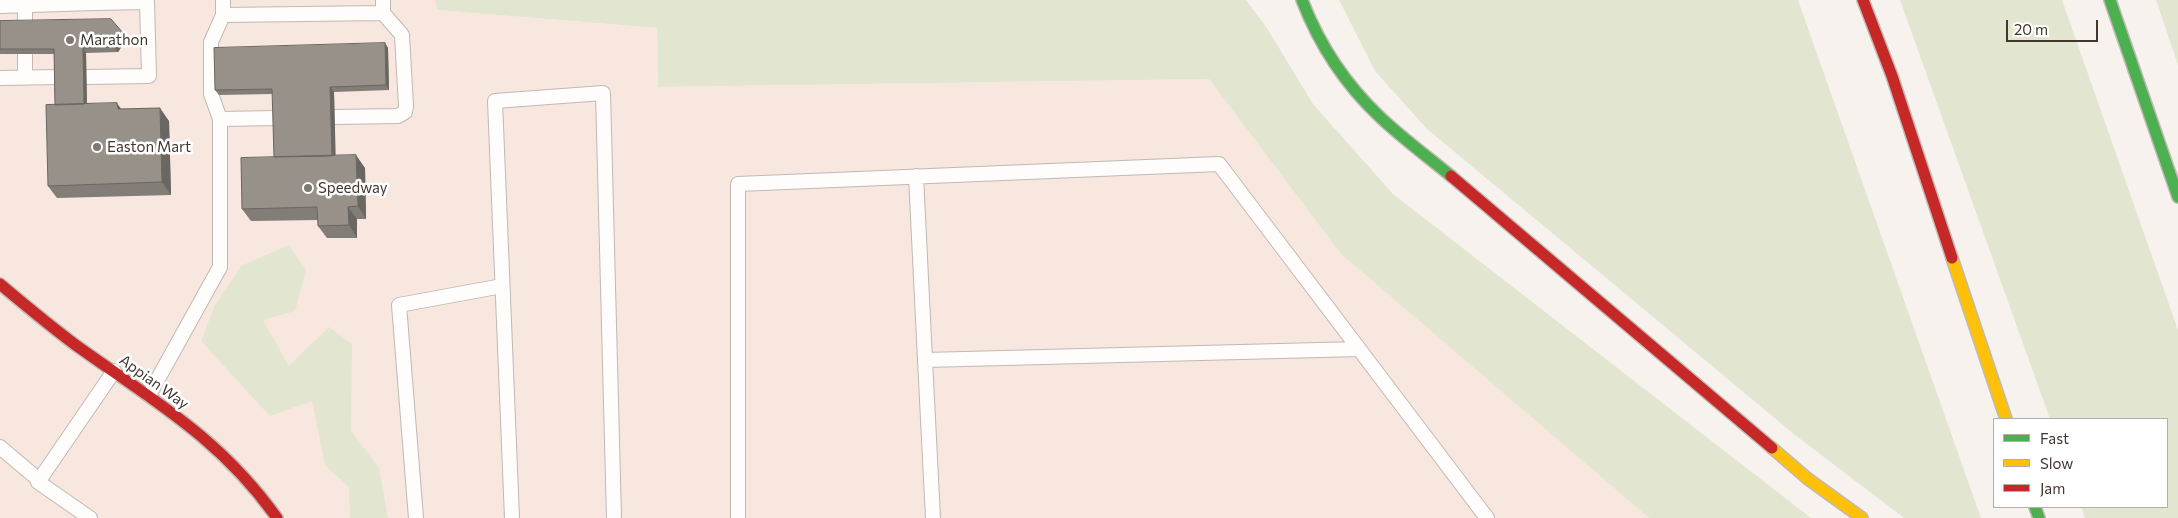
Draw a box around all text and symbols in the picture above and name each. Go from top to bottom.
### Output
scale bar [2008,10,2100,42]
text: 20 m [2014,20,2048,38]
place label: Marathon [80,31,148,49]
marker: Marathon [64,34,76,46]
place label: Easton Mart [107,138,191,156]
marker: Easton Mart [91,141,103,153]
place label: Speedway [318,179,387,197]
marker: Speedway [302,182,314,194]
street label: Appian Way [116,351,192,413]
legend [1993,418,2168,508]
text: Fast [2040,429,2069,447]
text: Slow [2040,454,2073,472]
text: Jam [2040,479,2065,497]

